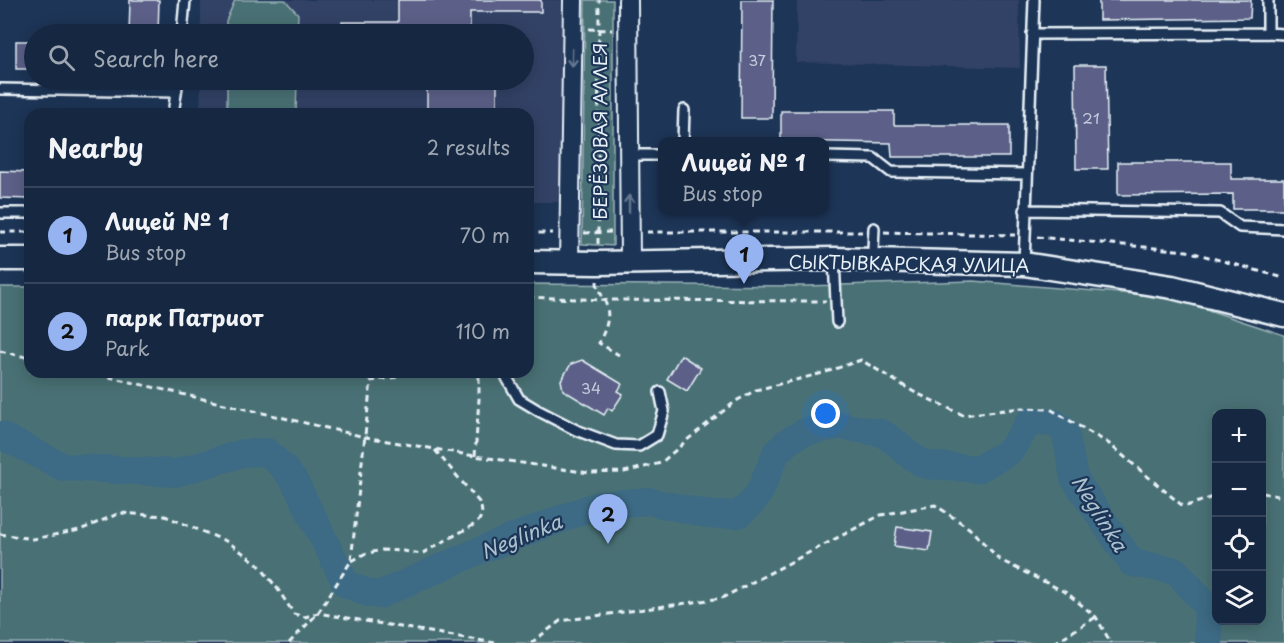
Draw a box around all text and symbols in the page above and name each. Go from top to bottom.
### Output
search box [24,24,534,90]
icon: search [45,41,78,74]
text: Search here [93,41,219,74]
street label: БЕРЁЗОВАЯ АЛЛЕЯ [586,43,613,219]
one-way arrow [566,48,578,68]
house number: 37 [748,48,766,71]
house number: 21 [1082,106,1100,129]
text: Nearby [48,128,143,167]
text: 2 results [427,132,510,162]
popup [658,137,829,215]
text: Лицей № 1 [681,145,806,178]
text: Bus stop [681,178,763,208]
one-way arrow [623,194,635,214]
text: Лицей № 1 [105,204,229,237]
text: 1 [63,220,72,250]
text: 70 m [460,220,510,250]
pin: 1 [724,234,764,284]
text: Bus stop [105,237,186,267]
street label: СЫКТЫВКАРСКАЯ УЛИЦА [788,247,1030,279]
text: парк Патриот [105,300,263,333]
text: 2 [60,316,75,346]
text: 110 m [456,316,510,346]
text: Park [105,333,150,363]
house number: 34 [581,376,601,399]
your location [811,399,840,428]
map controls [1212,409,1266,625]
button: + [1212,409,1266,463]
button: − [1212,463,1266,517]
water label: Neglinka [1065,469,1136,558]
pin: 2 [588,494,628,544]
water label: Neglinka [476,506,567,566]
button: locate [1212,517,1266,571]
button: layers [1212,571,1266,625]

